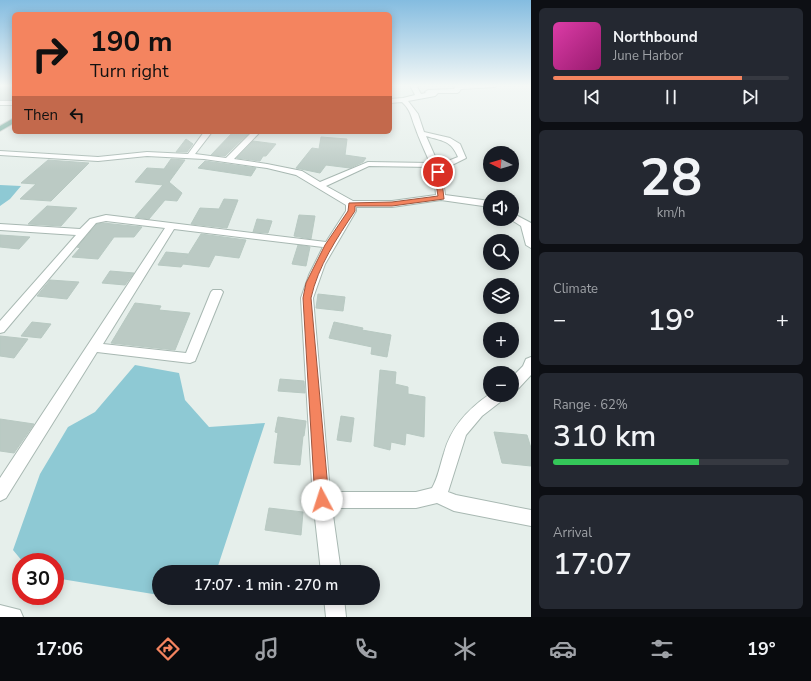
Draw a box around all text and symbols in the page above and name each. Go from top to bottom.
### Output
text: 190 m [90,23,173,61]
text: Northbound [613,27,698,47]
icon: right [24,28,76,80]
text: June Harbor [613,47,683,65]
text: Turn right [90,59,169,83]
icon: previous [581,86,603,108]
icon: pause [660,86,682,108]
icon: next [739,86,761,108]
icon: left [66,104,88,126]
text: Then [24,105,58,125]
text: 28 [640,142,702,213]
north arrow [483,146,519,182]
map controls [483,146,519,402]
pin [421,155,455,189]
icon: arrive [427,161,449,183]
button: sound [483,190,519,226]
text: km/h [657,204,685,222]
button: search [483,234,519,270]
button: layers [483,278,519,314]
text: Climate [553,280,598,298]
text: 19° [647,300,695,341]
text: − [553,305,566,335]
text: + [776,305,789,335]
button: + [483,322,519,358]
button: − [483,366,519,402]
text: Range · 62% [553,396,628,414]
text: 310 km [553,416,656,457]
position arrow [301,479,343,521]
text: Arrival [553,524,592,542]
text: 17:07 [553,544,632,585]
speed limit sign: 30 [12,553,64,605]
text: 17:07 · 1 min · 270 m [194,575,338,595]
icon: directions [154,635,182,663]
icon: music [253,635,281,663]
icon: phone [352,635,380,663]
icon: climate [451,635,479,663]
icon: car [549,635,577,663]
icon: filters [648,635,676,663]
text: 17:06 [35,637,83,661]
text: 19° [747,637,776,661]

